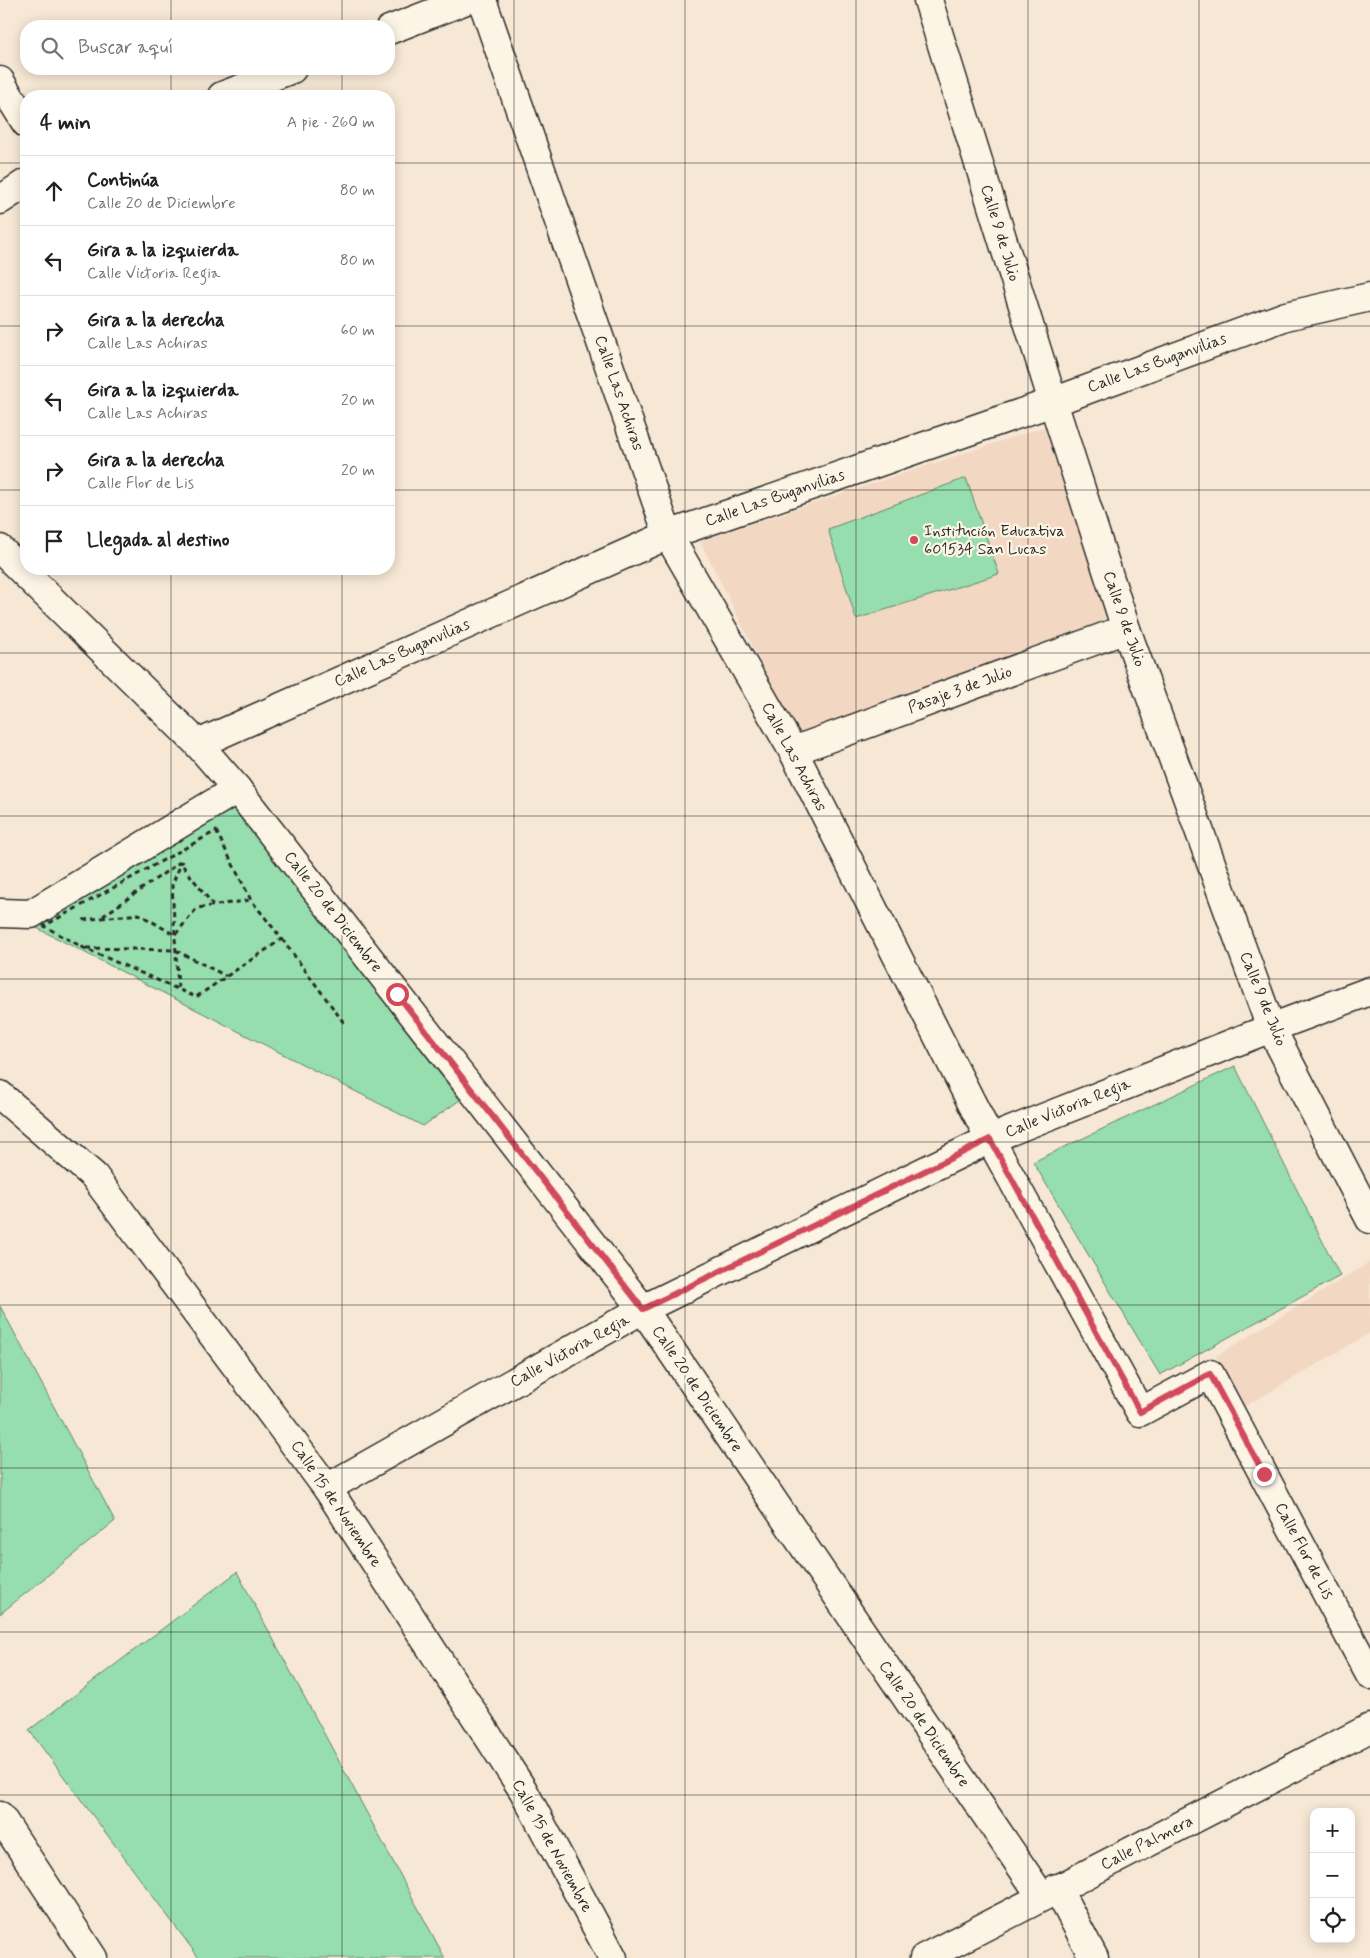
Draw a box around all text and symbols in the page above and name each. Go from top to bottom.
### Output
search box [20,20,395,75]
icon: search [38,34,66,62]
text: Buscar aquí [78,35,173,60]
text: 4 min [40,109,91,137]
text: A pie · 260 m [287,112,375,133]
text: Continúa [87,168,159,193]
icon: ahead [40,177,68,205]
text: 80 m [340,180,375,201]
street label: Calle 9 de Julio [975,182,1025,284]
text: Calle 20 de Diciembre [87,193,235,214]
text: Gira a la izquierda [87,238,238,263]
icon: left [40,247,68,275]
text: 80 m [340,250,375,271]
text: Calle Victoria Regia [87,263,220,284]
text: Gira a la derecha [87,308,225,333]
icon: right [40,317,68,345]
text: 60 m [341,320,375,341]
street label: Calle Las Buganvilias [1085,328,1229,398]
text: Calle Las Achiras [87,333,208,354]
street label: Calle Las Achiras [589,333,649,453]
text: Gira a la izquierda [87,378,238,403]
icon: left [40,387,68,415]
text: 20 m [341,390,375,411]
text: Calle Las Achiras [87,403,208,424]
text: Gira a la derecha [87,448,225,473]
icon: right [40,457,68,485]
text: 20 m [341,460,375,481]
street label: Calle Las Buganvilias [702,464,848,532]
text: Calle Flor de Lis [87,473,194,494]
place label: Institución Educativa 601534 San Lucas [924,521,1064,560]
icon: arrive [40,527,68,555]
text: Llegada al destino [87,528,229,553]
marker: Institución Educativa 601534 San Lucas [908,534,920,546]
street label: Calle 9 de Julio [1098,568,1150,670]
street label: Calle Las Buganvilias [331,614,473,692]
street label: Pasaje 3 de Julio [905,661,1015,719]
street label: Calle Las Achiras [756,699,832,815]
street label: Calle 20 de Diciembre [279,847,387,977]
street label: Calle 9 de Julio [1235,949,1292,1050]
route start [386,983,409,1006]
street label: Calle Victoria Regia [1002,1073,1135,1144]
street label: Calle Victoria Regia [507,1309,634,1393]
street label: Calle 20 de Diciembre [647,1322,747,1456]
street label: Calle 15 de Noviembre [286,1436,387,1572]
route end [1253,1463,1276,1486]
street label: Calle Flor de Lis [1270,1499,1338,1603]
street label: Calle 20 de Diciembre [874,1657,974,1791]
street label: Calle 15 de Noviembre [507,1776,597,1917]
map controls [1310,1808,1355,1943]
button: + [1310,1808,1355,1853]
street label: Calle Palmera [1097,1811,1197,1875]
button: − [1310,1853,1355,1898]
button: locate [1310,1898,1355,1943]

